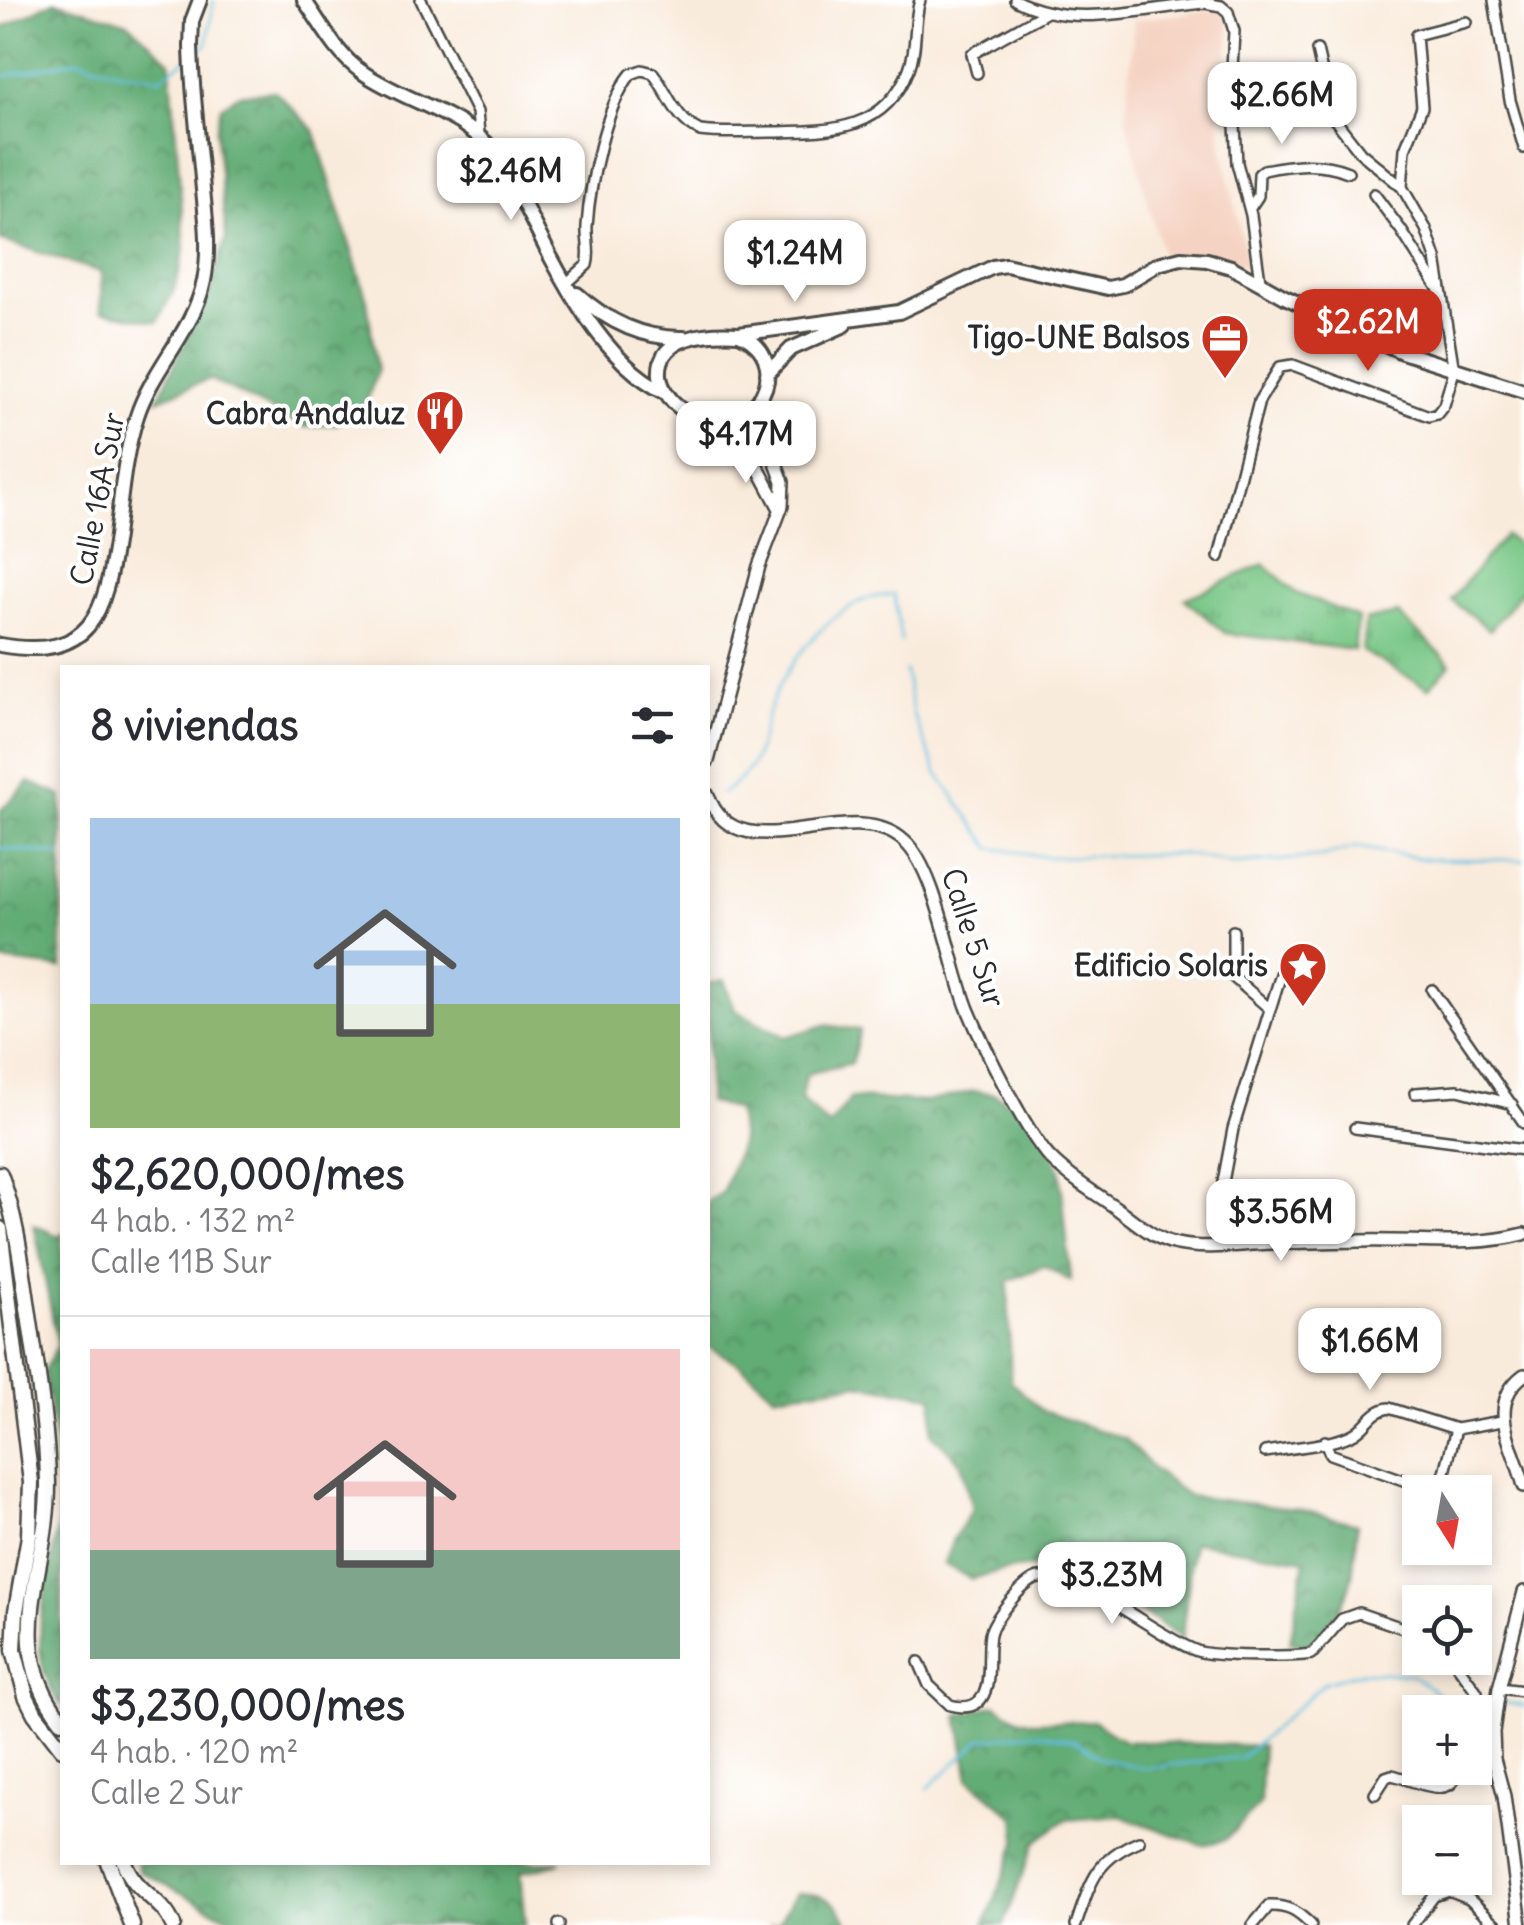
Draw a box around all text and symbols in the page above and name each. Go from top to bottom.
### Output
pin: $2.66M [1201,62,1363,147]
text: $2.66M [1230,74,1334,115]
pin: $2.46M [430,138,592,223]
text: $2.46M [459,150,563,191]
pin: $1.24M [714,220,876,305]
text: $1.24M [746,232,844,273]
pin: $2.62M [1287,289,1449,374]
text: $2.62M [1316,301,1420,342]
office icon: Tigo-UNE Balsos [1199,312,1251,380]
place label: Tigo-UNE Balsos [967,318,1190,356]
restaurant icon: Cabra Andaluz [414,388,466,456]
place label: Cabra Andaluz [206,394,405,432]
pin: $4.17M [665,401,827,486]
street label: Calle 16A Sur [62,409,132,589]
text: $4.17M [698,413,794,454]
icon: filters [625,698,680,753]
text: 8 viviendas [90,699,299,751]
street label: Calle 5 Sur [934,863,1014,1012]
icon: home [295,883,475,1063]
place icon: Edificio Solaris [1277,940,1329,1008]
place label: Edificio Solaris [1074,946,1268,984]
text: $2,620,000/mes [90,1148,405,1200]
pin: $3.56M [1200,1179,1362,1264]
text: $3.56M [1228,1191,1334,1232]
text: 4 hab. · 132 m² [90,1200,296,1241]
text: Calle 11B Sur [90,1241,272,1282]
pin: $1.66M [1289,1308,1451,1393]
text: $1.66M [1320,1320,1420,1361]
icon: home [295,1414,475,1594]
north arrow [1402,1475,1492,1565]
map controls [1402,1475,1492,1895]
pin: $3.23M [1031,1542,1193,1627]
text: $3.23M [1060,1554,1164,1595]
button: locate [1402,1585,1492,1675]
text: $3,230,000/mes [90,1679,405,1731]
button: + [1402,1695,1492,1785]
text: 4 hab. · 120 m² [90,1731,298,1772]
text: Calle 2 Sur [90,1772,243,1813]
button: − [1402,1805,1492,1895]

